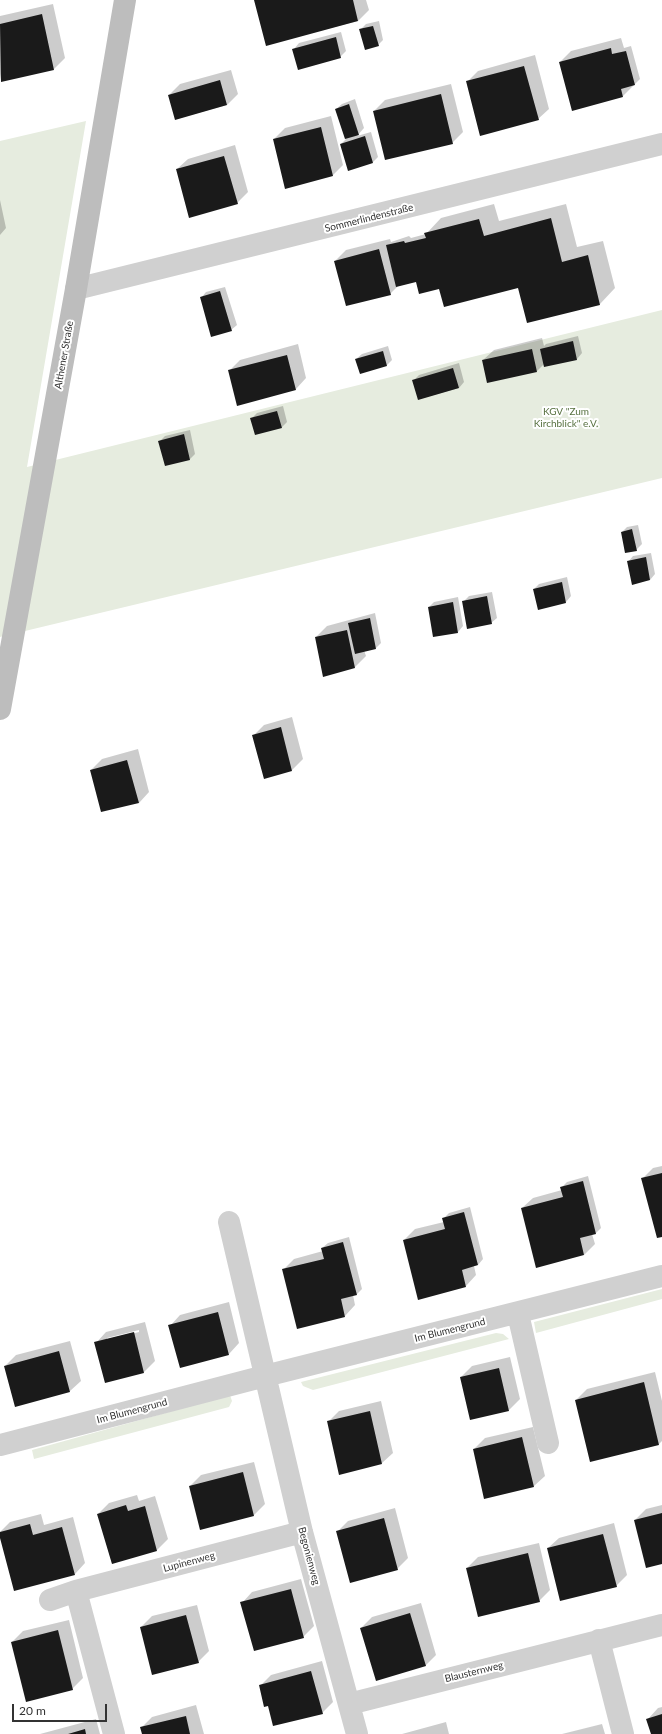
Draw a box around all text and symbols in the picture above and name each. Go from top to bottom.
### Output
street label: Sommerlindenstraße [324,201,414,235]
street label: Althener Straße [52,320,76,390]
park label: KGV "Zum Kirchblick" e.V. [534,406,598,430]
street label: Im Blumengrund [413,1315,487,1345]
street label: Im Blumengrund [95,1396,169,1426]
street label: Begonienweg [295,1526,323,1586]
street label: Lupinenweg [162,1549,216,1575]
street label: Blausternweg [443,1659,505,1685]
scale bar [14,1696,109,1722]
text: 20 m [19,1703,46,1718]

